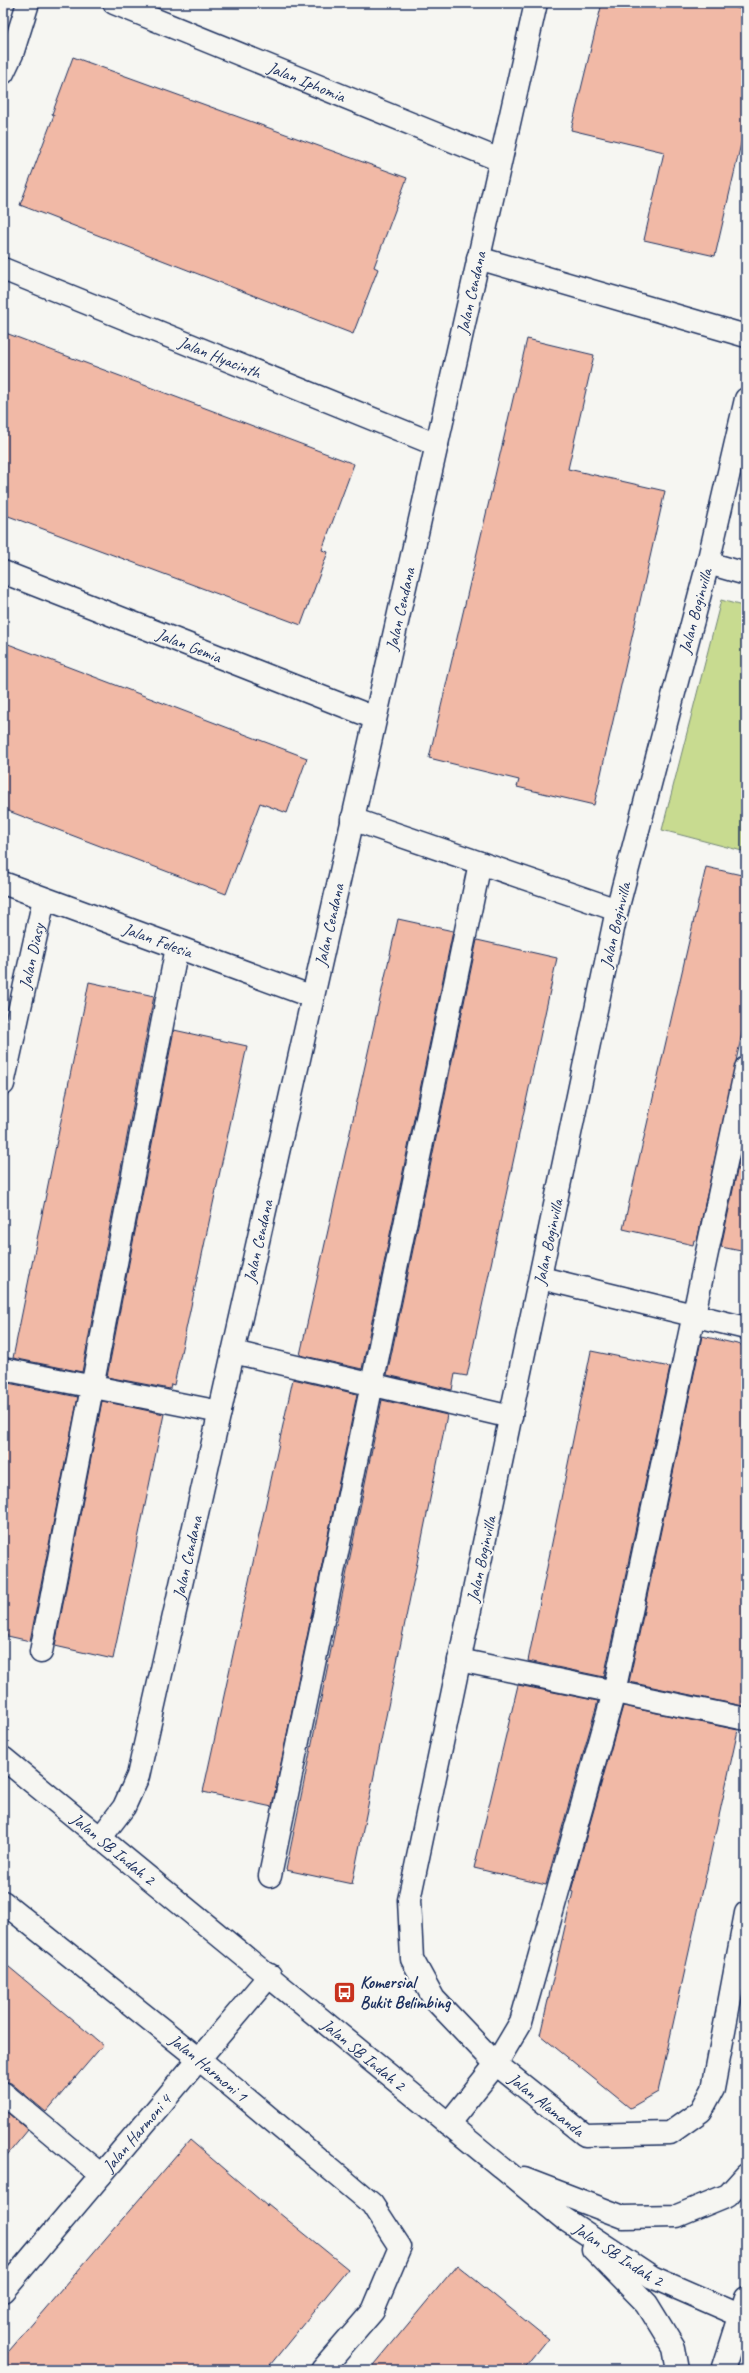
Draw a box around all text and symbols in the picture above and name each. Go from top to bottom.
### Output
street label: Jalan Iphomia [264,56,349,107]
street label: Jalan Cendana [452,248,491,337]
street label: Jalan Hyacinth [175,331,265,384]
street label: Jalan Boginvilla [674,564,717,657]
street label: Jalan Cendana [381,565,420,653]
street label: Jalan Gemia [153,623,225,668]
street label: Jalan Boginvilla [595,878,636,971]
street label: Jalan Cendana [310,881,349,969]
street label: Jalan Felesia [119,918,197,963]
street label: Jalan Diasy [14,921,49,992]
street label: Jalan Boginvilla [529,1195,568,1288]
street label: Jalan Cendana [239,1197,278,1285]
street label: Jalan Boginvilla [462,1512,501,1605]
street label: Jalan Cendana [168,1513,207,1602]
street label: Jalan SB Indah 2 [66,1808,161,1891]
place label: Komersial Bukit Belimbing [360,1972,452,2013]
bus stop icon: Komersial Bukit Belimbing [332,1979,358,2005]
street label: Jalan SB Indah 2 [316,2013,411,2096]
street label: Jalan Harmoni 1 [164,2029,253,2107]
street label: Jalan Alamanda [504,2068,589,2142]
street label: Jalan Harmoni 4 [98,2088,177,2177]
street label: Jalan SB Indah 2 [569,2217,667,2292]

